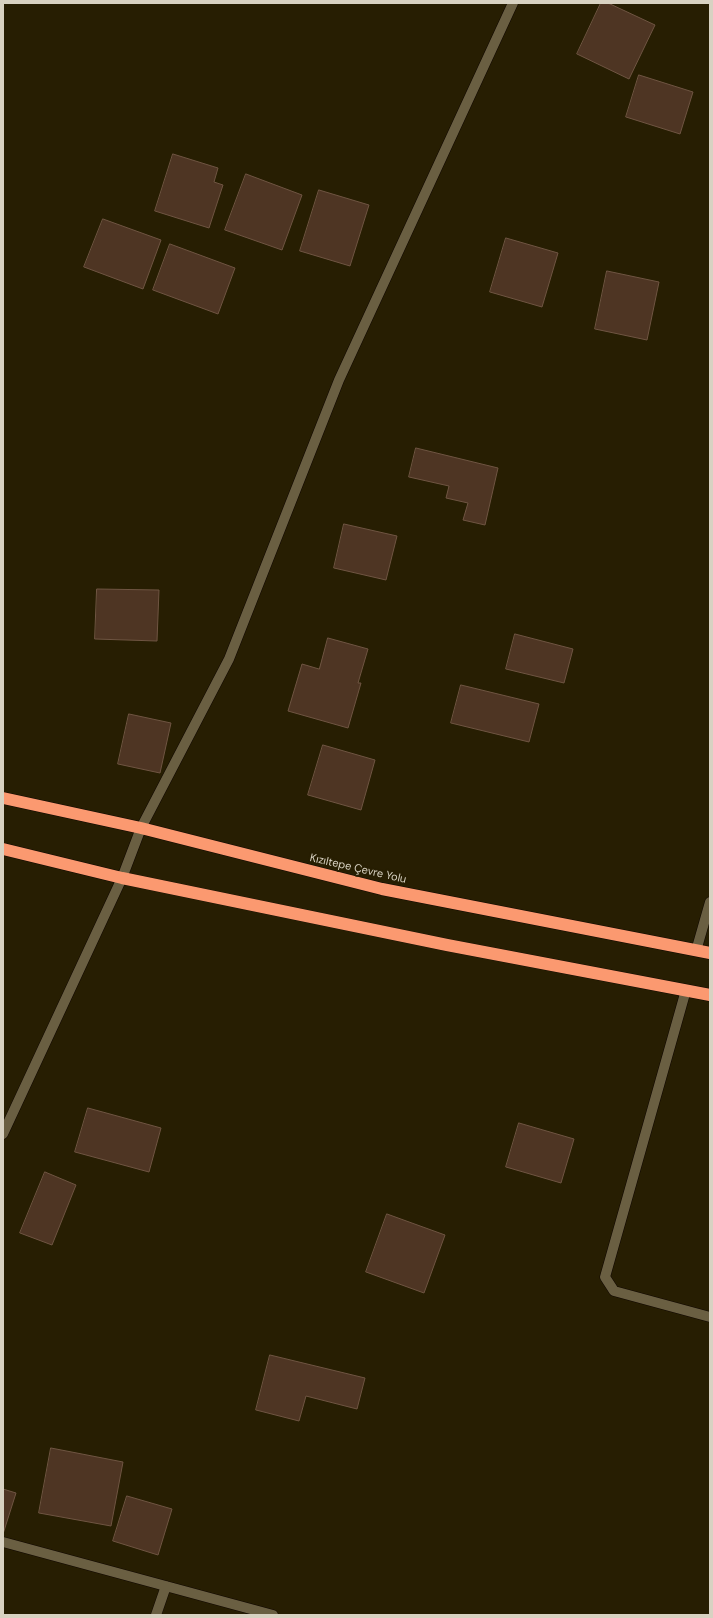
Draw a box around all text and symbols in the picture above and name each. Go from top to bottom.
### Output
street label: Kızıltepe Çevre Yolu [308,851,408,887]

